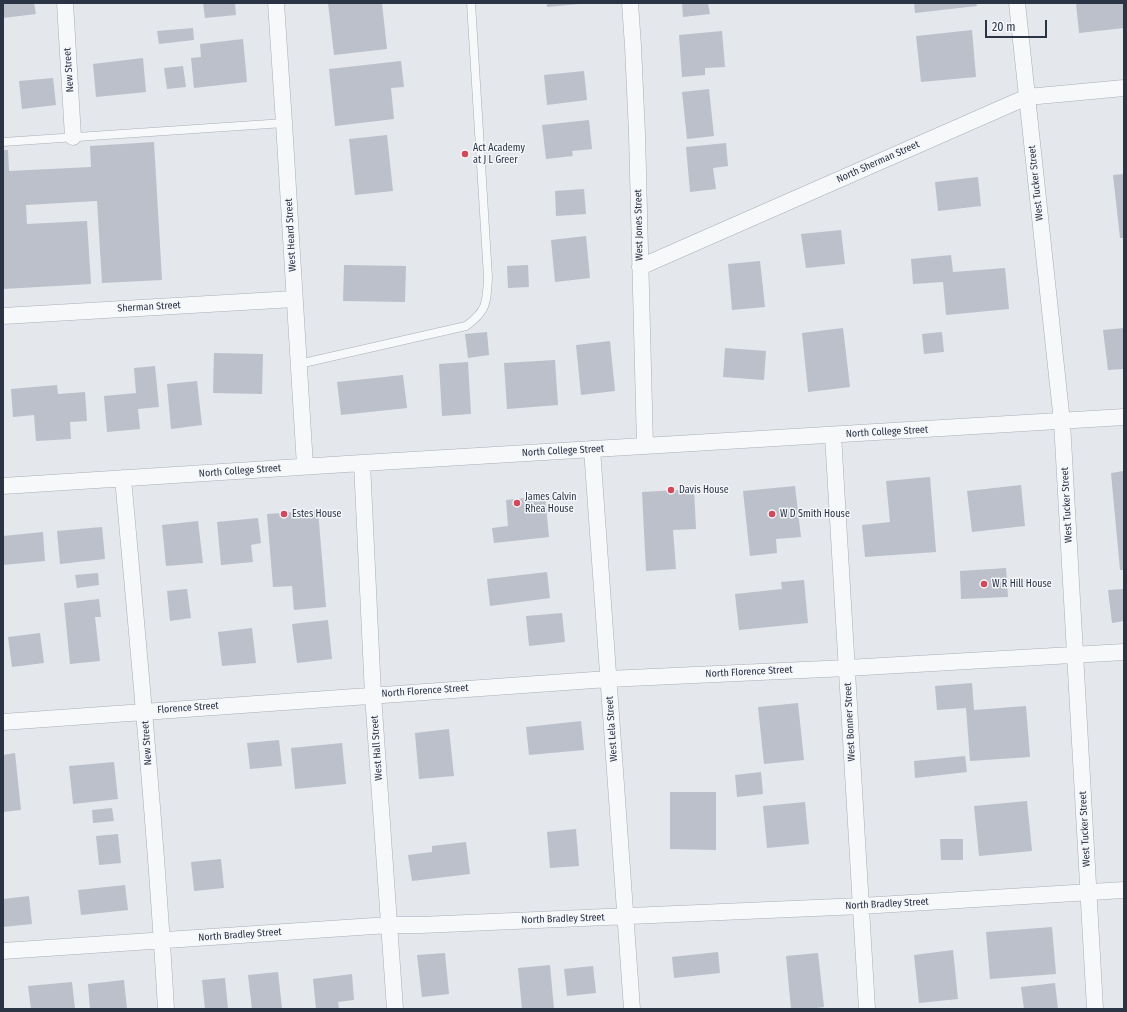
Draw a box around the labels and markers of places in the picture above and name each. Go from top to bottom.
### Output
place label: Act Academy at J L Greer [473,142,525,166]
marker: Act Academy at J L Greer [460,149,470,159]
place label: Davis House [679,484,729,496]
marker: Davis House [666,485,676,495]
place label: James Calvin Rhea House [525,491,576,514]
marker: James Calvin Rhea House [512,498,522,508]
place label: Estes House [292,508,341,520]
place label: W D Smith House [780,508,850,520]
marker: Estes House [279,509,289,519]
marker: W D Smith House [767,509,777,519]
place label: W R Hill House [992,578,1052,590]
marker: W R Hill House [979,579,989,589]

